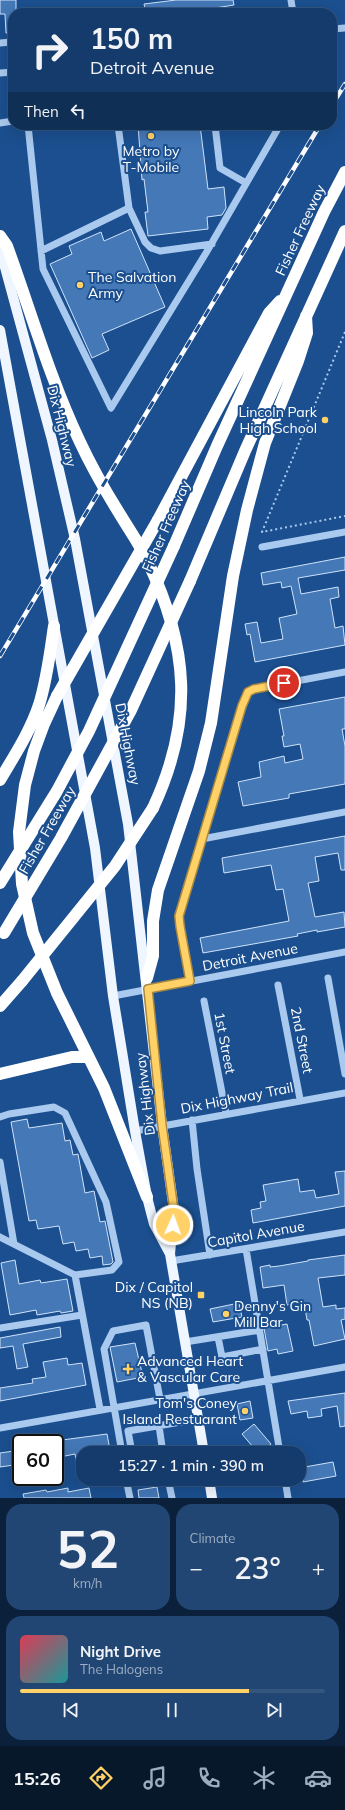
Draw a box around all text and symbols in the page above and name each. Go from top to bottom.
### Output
text: 150 m [90,21,173,56]
icon: right [24,24,76,76]
text: Detroit Avenue [90,56,214,79]
icon: left [67,100,89,122]
text: Then [24,102,59,121]
marker: Metro by T-Mobile [146,131,156,141]
place label: Metro by T-Mobile [123,142,180,176]
street label: Fisher Freeway [271,181,329,278]
place label: The Salvation Army [88,268,177,302]
marker: The Salvation Army [75,280,85,290]
street label: Dix Highway [43,383,81,469]
place label: Lincoln Park High School [238,403,318,437]
marker: Lincoln Park High School [320,415,330,425]
street label: Fisher Freeway [138,477,194,575]
pin [267,666,301,700]
icon: arrive [273,672,295,694]
street label: Dix Highway [111,701,145,787]
street label: Fisher Freeway [15,782,80,877]
street label: Detroit Avenue [201,939,299,975]
street label: 2nd Street [287,1005,317,1075]
street label: 1st Street [210,1011,240,1076]
street label: Dix Highway [131,1051,159,1136]
street label: Dix Highway Trail [179,1078,295,1118]
position arrow [152,1204,194,1246]
street label: Capitol Avenue [206,1217,306,1251]
place label: Dix / Capitol NS (NB) [115,1278,193,1312]
marker: Dix / Capitol NS (NB) [196,1290,206,1300]
place label: Denny's Gin Mill Bar [234,1297,311,1331]
marker: Denny's Gin Mill Bar [221,1309,231,1319]
place label: Advanced Heart & Vascular Care [137,1352,243,1386]
marker: Advanced Heart & Vascular Care [122,1363,134,1375]
place label: Tom's Coney Island Restuarant [123,1394,238,1428]
marker: Tom's Coney Island Restuarant [240,1406,250,1416]
speed limit sign: 60 [12,1434,64,1486]
text: 15:27 · 1 min · 390 m [118,1456,264,1475]
text: 52 [57,1516,119,1581]
text: Climate [190,1530,235,1546]
text: 23° [234,1549,281,1587]
text: − [190,1554,203,1582]
text: + [312,1554,325,1582]
text: km/h [73,1575,102,1591]
text: Night Drive [80,1642,161,1661]
text: The Halogens [80,1661,163,1677]
icon: previous [60,1699,82,1721]
icon: pause [161,1699,183,1721]
icon: next [263,1699,285,1721]
icon: directions [87,1764,115,1792]
icon: music [141,1764,169,1792]
icon: phone [195,1764,223,1792]
icon: climate [250,1764,278,1792]
icon: car [304,1764,332,1792]
text: 15:26 [13,1767,61,1790]

